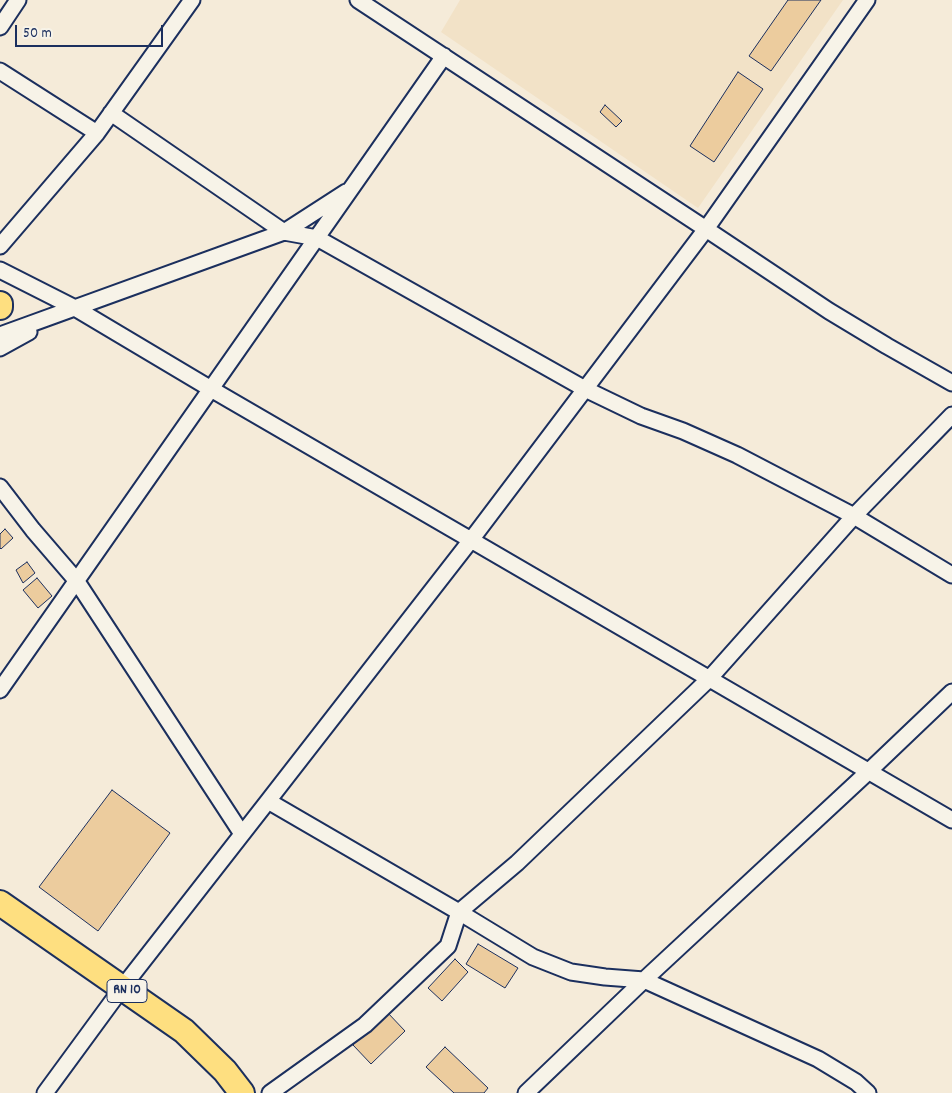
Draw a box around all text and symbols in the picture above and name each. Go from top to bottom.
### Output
scale bar [18,15,165,47]
text: 50 m [23,23,52,45]
road number: RN 10 [107,979,147,1002]

